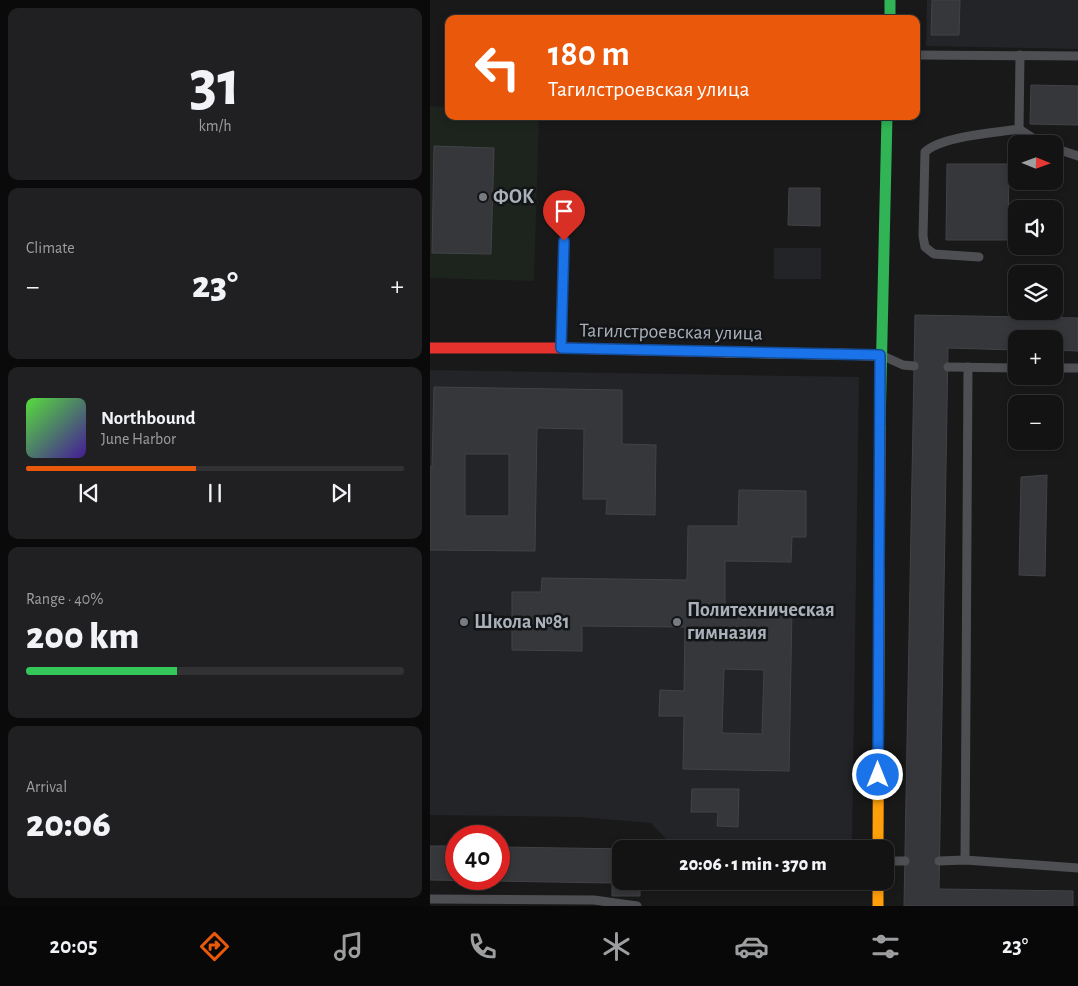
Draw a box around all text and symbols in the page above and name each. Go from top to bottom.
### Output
icon: left [465,35,530,100]
text: 180 m [548,37,630,72]
text: 31 [189,52,241,117]
text: Тагилстроевская улица [548,78,750,100]
text: km/h [198,118,232,134]
north arrow [1008,135,1062,190]
map controls [1008,135,1063,450]
place label: ФОК [493,187,534,207]
pin [543,190,585,241]
marker: ФОК [477,191,489,203]
icon: arrive [550,197,578,225]
button: sound [1008,200,1063,255]
text: Climate [26,240,75,256]
button: layers [1008,265,1063,320]
text: 23° [192,267,238,305]
text: − [26,273,39,301]
text: + [391,273,404,301]
street label: Тагилстроевская улица [579,320,763,344]
button: + [1008,330,1063,385]
button: − [1008,395,1063,450]
text: Northbound [101,409,196,428]
text: June Harbor [101,431,176,447]
icon: previous [75,479,103,507]
icon: pause [201,479,229,507]
icon: next [327,479,355,507]
text: Range · 40% [26,591,104,607]
place label: Политехническая гимназия [687,600,835,643]
place label: Школа №81 [474,612,570,632]
marker: Школа №81 [458,616,470,628]
marker: Политехническая гимназия [671,616,683,628]
text: 200 km [26,618,139,656]
position arrow [851,748,903,800]
text: Arrival [26,779,67,795]
text: 20:06 [26,806,111,844]
speed limit sign: 40 [445,825,510,890]
text: 20:06 · 1 min · 370 m [679,855,827,874]
icon: directions [197,929,232,964]
icon: music [331,929,366,964]
icon: phone [465,929,500,964]
icon: climate [599,929,634,964]
icon: car [734,929,769,964]
icon: filters [868,929,903,964]
text: 20:05 [50,935,97,957]
text: 23° [1002,935,1028,957]

